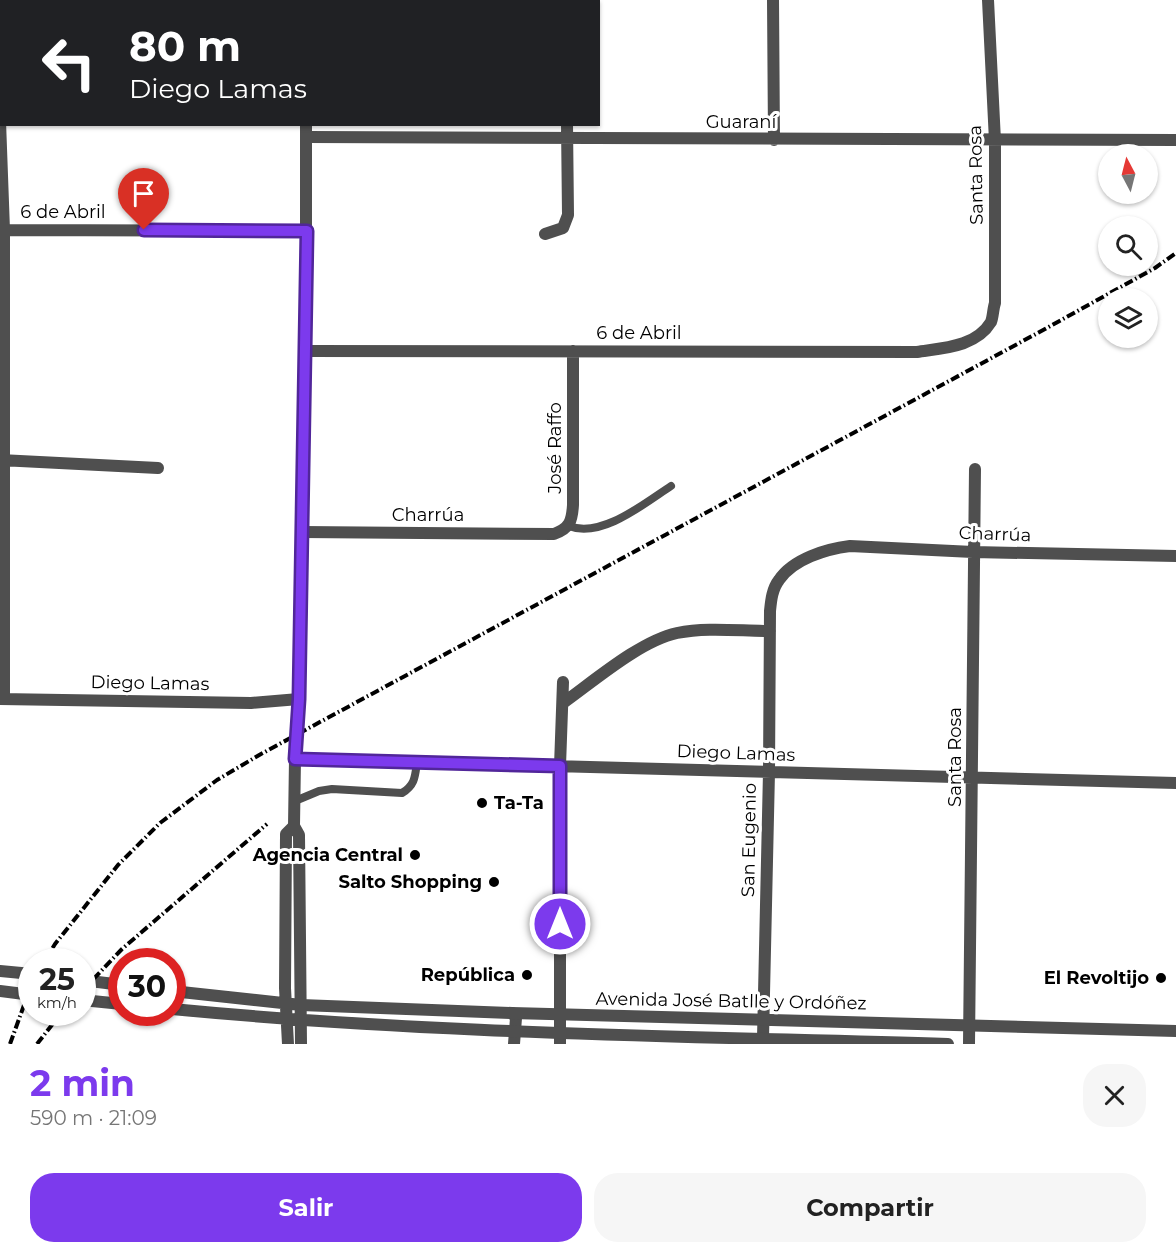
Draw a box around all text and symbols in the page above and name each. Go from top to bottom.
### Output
text: 80 m [129,20,241,72]
icon: left [30,24,108,102]
text: Diego Lamas [129,72,307,105]
street label: Guaraní [706,111,778,133]
street label: Santa Rosa [964,125,988,225]
north arrow [1098,144,1158,204]
map controls [1098,144,1158,348]
pin [118,168,169,230]
icon: arrive [127,177,160,210]
street label: 6 de Abril [20,201,106,223]
button: search [1098,216,1158,276]
button: layers [1098,288,1158,348]
street label: 6 de Abril [596,322,682,344]
street label: José Raffo [544,402,566,495]
street label: Charrúa [392,504,464,526]
street label: Charrúa [958,522,1032,546]
street label: Diego Lamas [90,671,210,695]
street label: Santa Rosa [944,707,966,807]
street label: Diego Lamas [676,740,796,766]
street label: San Eugenio [737,783,761,897]
place label: Ta-Ta [494,792,544,814]
marker: Ta-Ta [475,796,489,810]
place label: Agencia Central [252,844,403,866]
marker: Agencia Central [408,848,422,862]
place label: Salto Shopping [338,871,482,893]
marker: Salto Shopping [487,875,501,889]
position arrow [528,892,592,956]
speed limit sign: 30 [108,948,186,1026]
text: 25 [39,961,75,998]
place label: República [421,964,515,986]
place label: El Revoltijo [1044,967,1149,989]
marker: República [520,968,534,982]
marker: El Revoltijo [1154,971,1168,985]
street label: Avenida José Batlle y Ordóñez [595,988,867,1014]
text: km/h [37,993,77,1012]
text: 2 min [30,1061,135,1105]
button: close [1083,1064,1146,1127]
text: 590 m · 21:09 [30,1106,157,1130]
button: Salir [30,1173,582,1242]
button: Compartir [594,1173,1146,1242]

